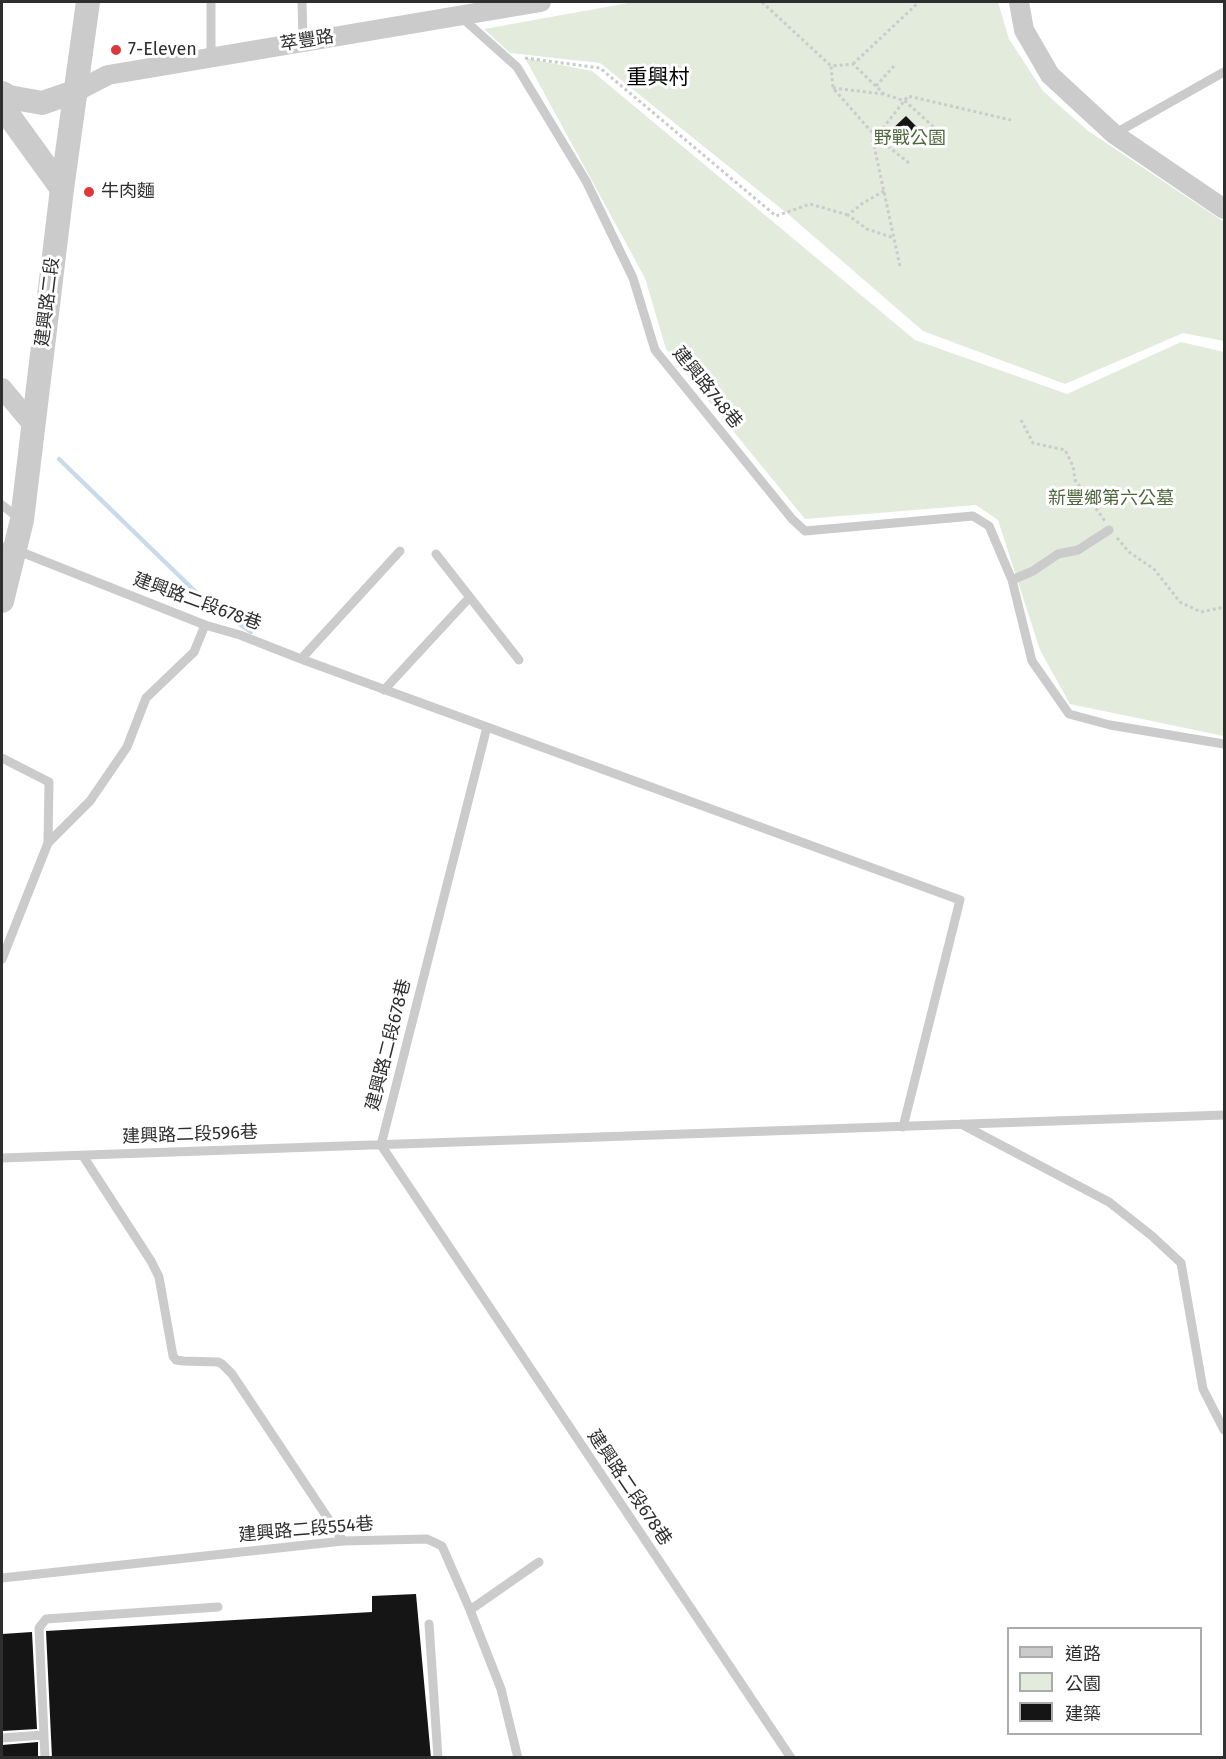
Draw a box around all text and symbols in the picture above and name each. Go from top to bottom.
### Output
street label: 萃豐路 [279,26,335,56]
place label: 7-Eleven [128,39,197,61]
marker: 7-Eleven [109,43,123,57]
district label: 重興村 [627,65,689,91]
park label: 野戰公園 [874,128,946,150]
place label: 牛肉麵 [101,181,155,203]
marker: 牛肉麵 [82,185,96,199]
street label: 建興路二段 [32,256,64,348]
street label: 建興路748巷 [668,343,746,433]
park label: 新豐鄉第六公墓 [1048,488,1174,510]
street label: 建興路二段678巷 [130,569,264,635]
street label: 建興路二段678巷 [362,977,416,1113]
street label: 建興路二段596巷 [122,1122,258,1148]
street label: 建興路二段678巷 [582,1426,676,1550]
street label: 建興路二段554巷 [238,1513,374,1547]
legend [1007,1627,1202,1735]
text: 道路 [1065,1643,1101,1665]
text: 公園 [1065,1673,1101,1695]
text: 建築 [1065,1703,1101,1725]

